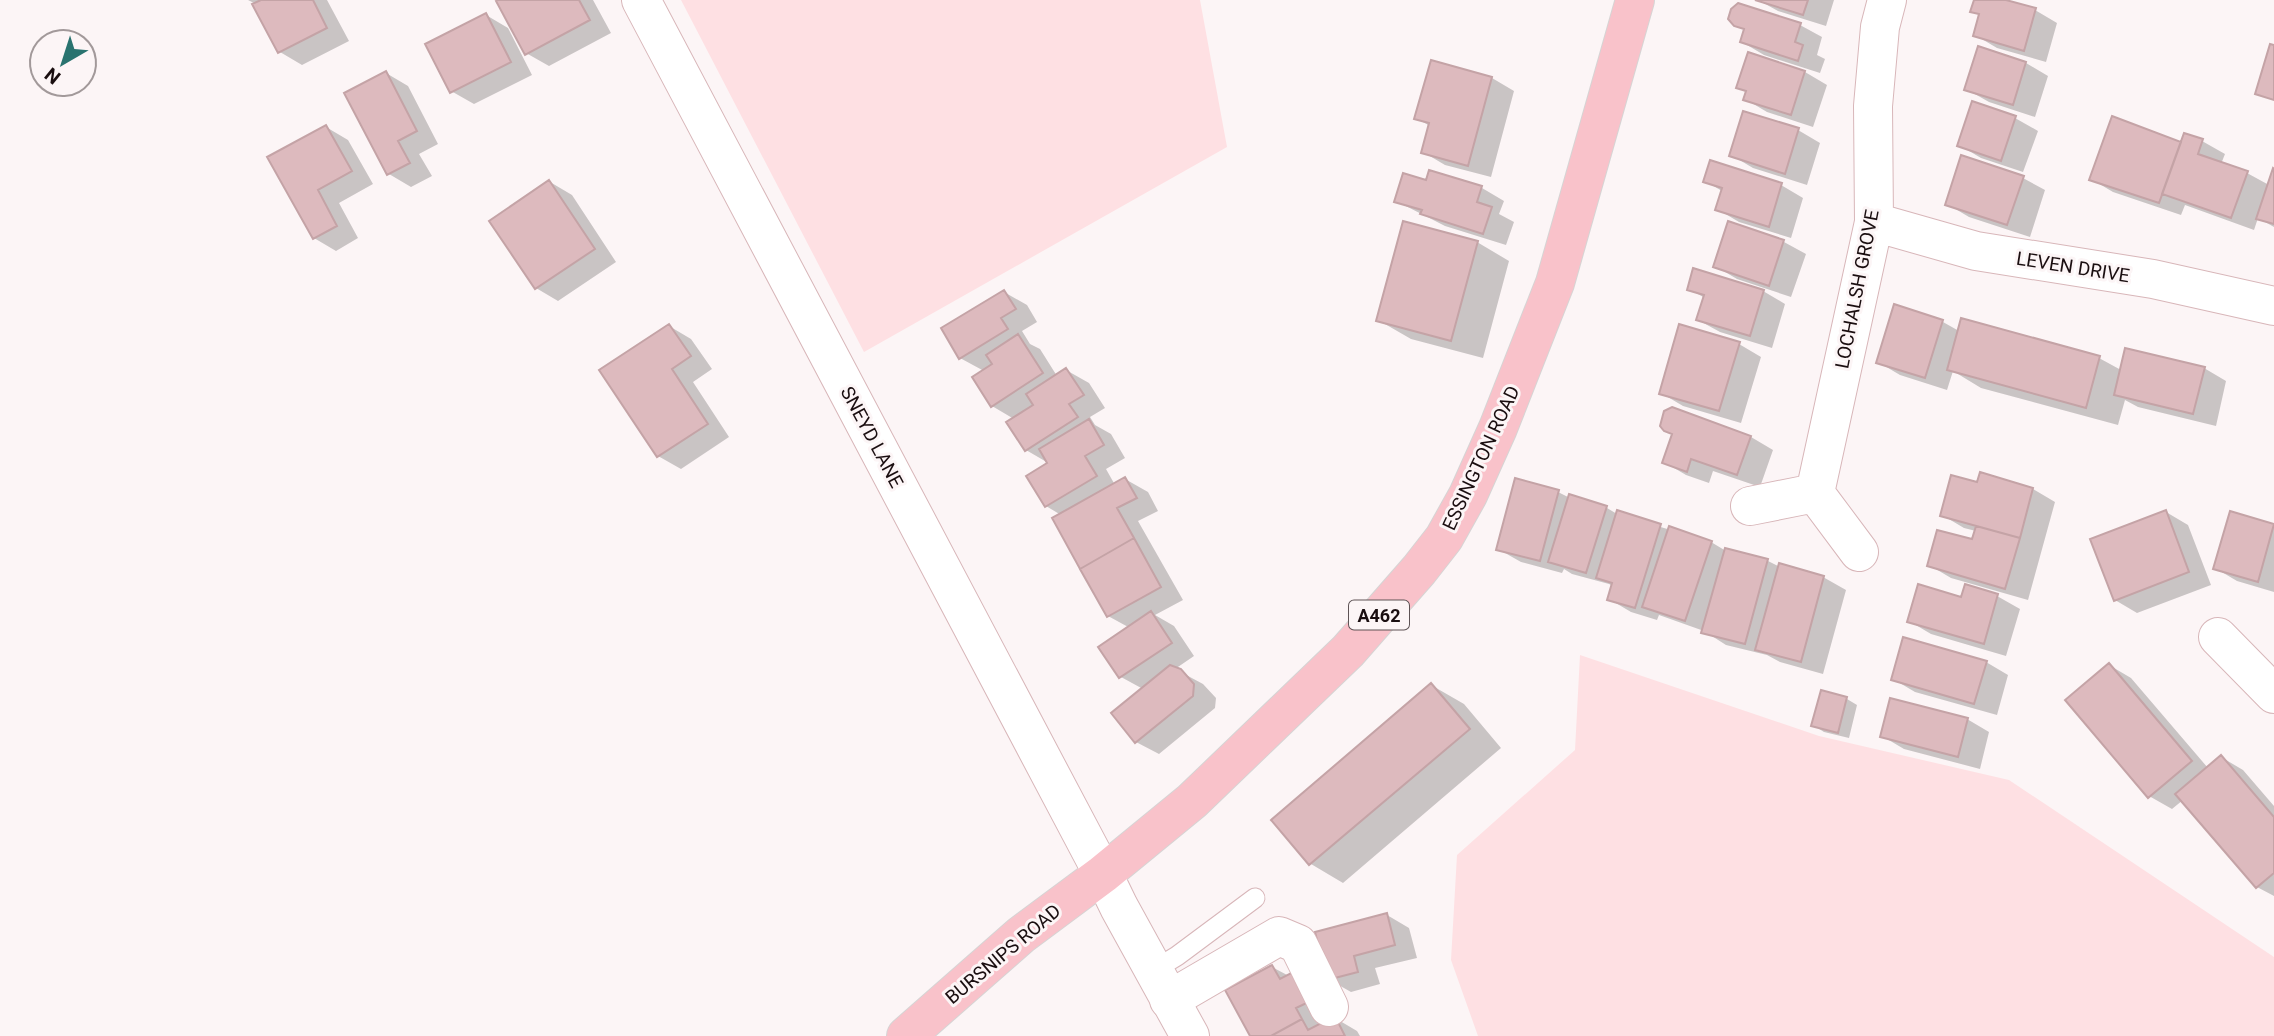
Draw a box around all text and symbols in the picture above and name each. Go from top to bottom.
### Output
north arrow [28,28,98,98]
text: N [40,63,65,89]
street label: LOCHALSH GROVE [1830,207,1884,370]
street label: LEVEN DRIVE [2015,247,2132,287]
street label: SNEYD LANE [836,382,908,492]
street label: ESSINGTON ROAD [1437,382,1525,534]
road number: A462 [1349,600,1409,630]
street label: BURSNIPS ROAD [941,899,1065,1009]

